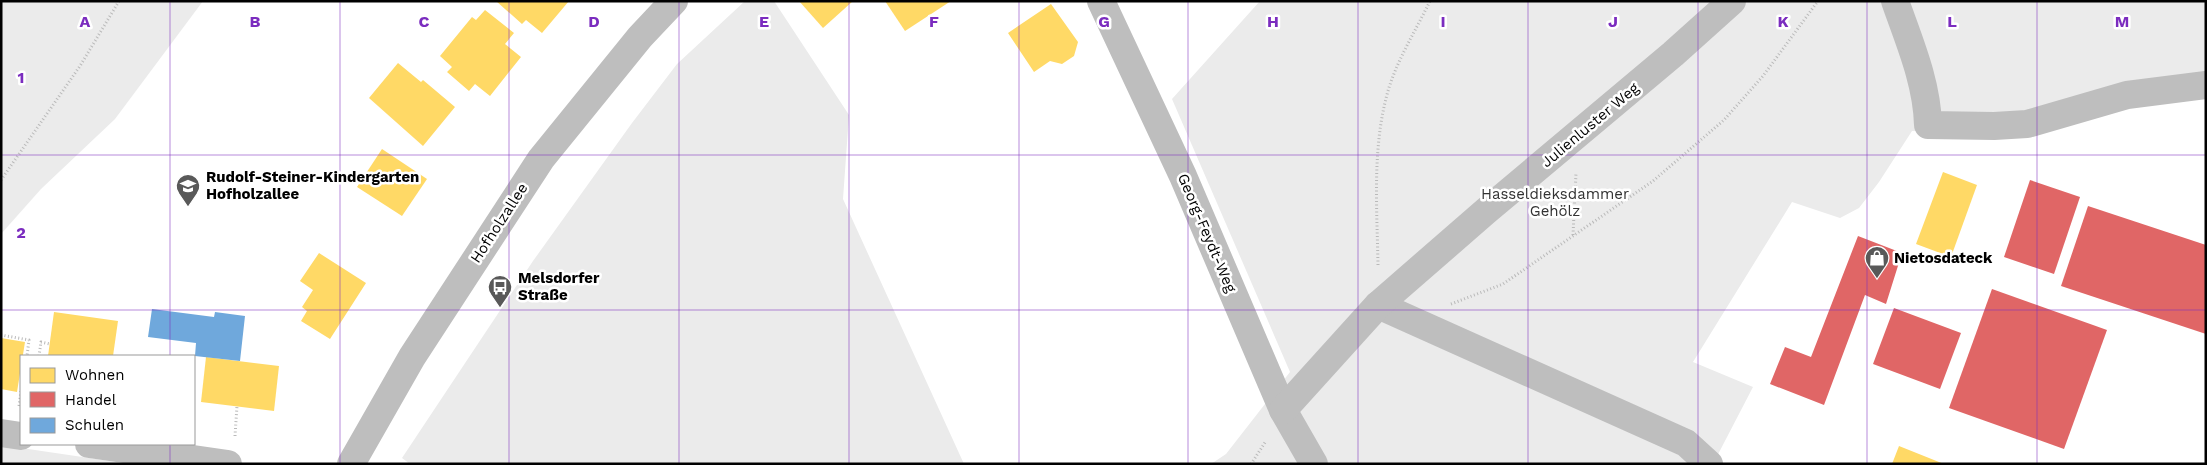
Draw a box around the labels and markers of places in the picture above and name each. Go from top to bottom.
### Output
place label: Rudolf-Steiner-Kindergarten Hofholzallee [206,168,419,203]
school or university icon: Rudolf-Steiner-Kindergarten Hofholzallee [175,173,201,207]
shop icon: Nietosdateck [1864,245,1890,279]
place label: Nietosdateck [1894,249,1993,267]
place label: Melsdorfer Straße [518,269,600,304]
bus stop icon: Melsdorfer Straße [487,274,513,308]

